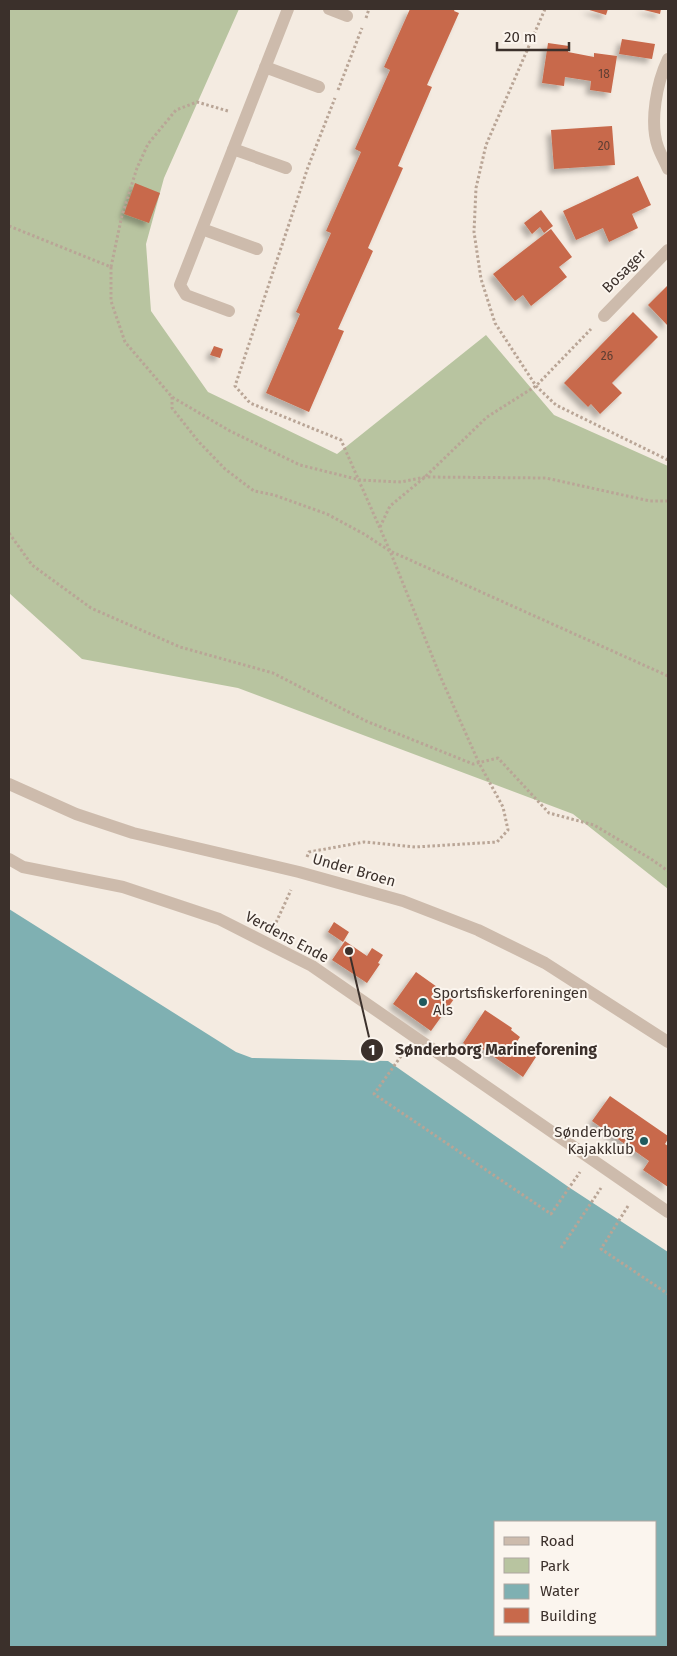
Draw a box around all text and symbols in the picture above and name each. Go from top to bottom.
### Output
scale bar [497,20,570,52]
text: 20 m [504,28,537,46]
house number: 18 [598,67,610,81]
house number: 20 [598,139,611,153]
street label: Bosager [598,245,650,297]
house number: 26 [601,349,613,363]
street label: Under Broen [310,850,398,890]
street label: Verdens Ende [242,907,332,967]
place label: Sportsfiskerforeningen Als [433,984,588,1019]
marker: Sportsfiskerforeningen Als [417,996,429,1008]
callout: Sønderborg Marineforening [360,1034,607,1065]
text: Sønderborg Marineforening [395,1040,597,1059]
text: 1 [369,1041,375,1059]
place label: Sønderborg Kajakklub [554,1123,634,1158]
marker: Sønderborg Kajakklub [638,1135,650,1147]
legend [494,1521,657,1636]
text: Road [540,1532,575,1550]
text: Park [540,1557,570,1575]
text: Water [540,1582,579,1600]
text: Building [540,1607,596,1625]

